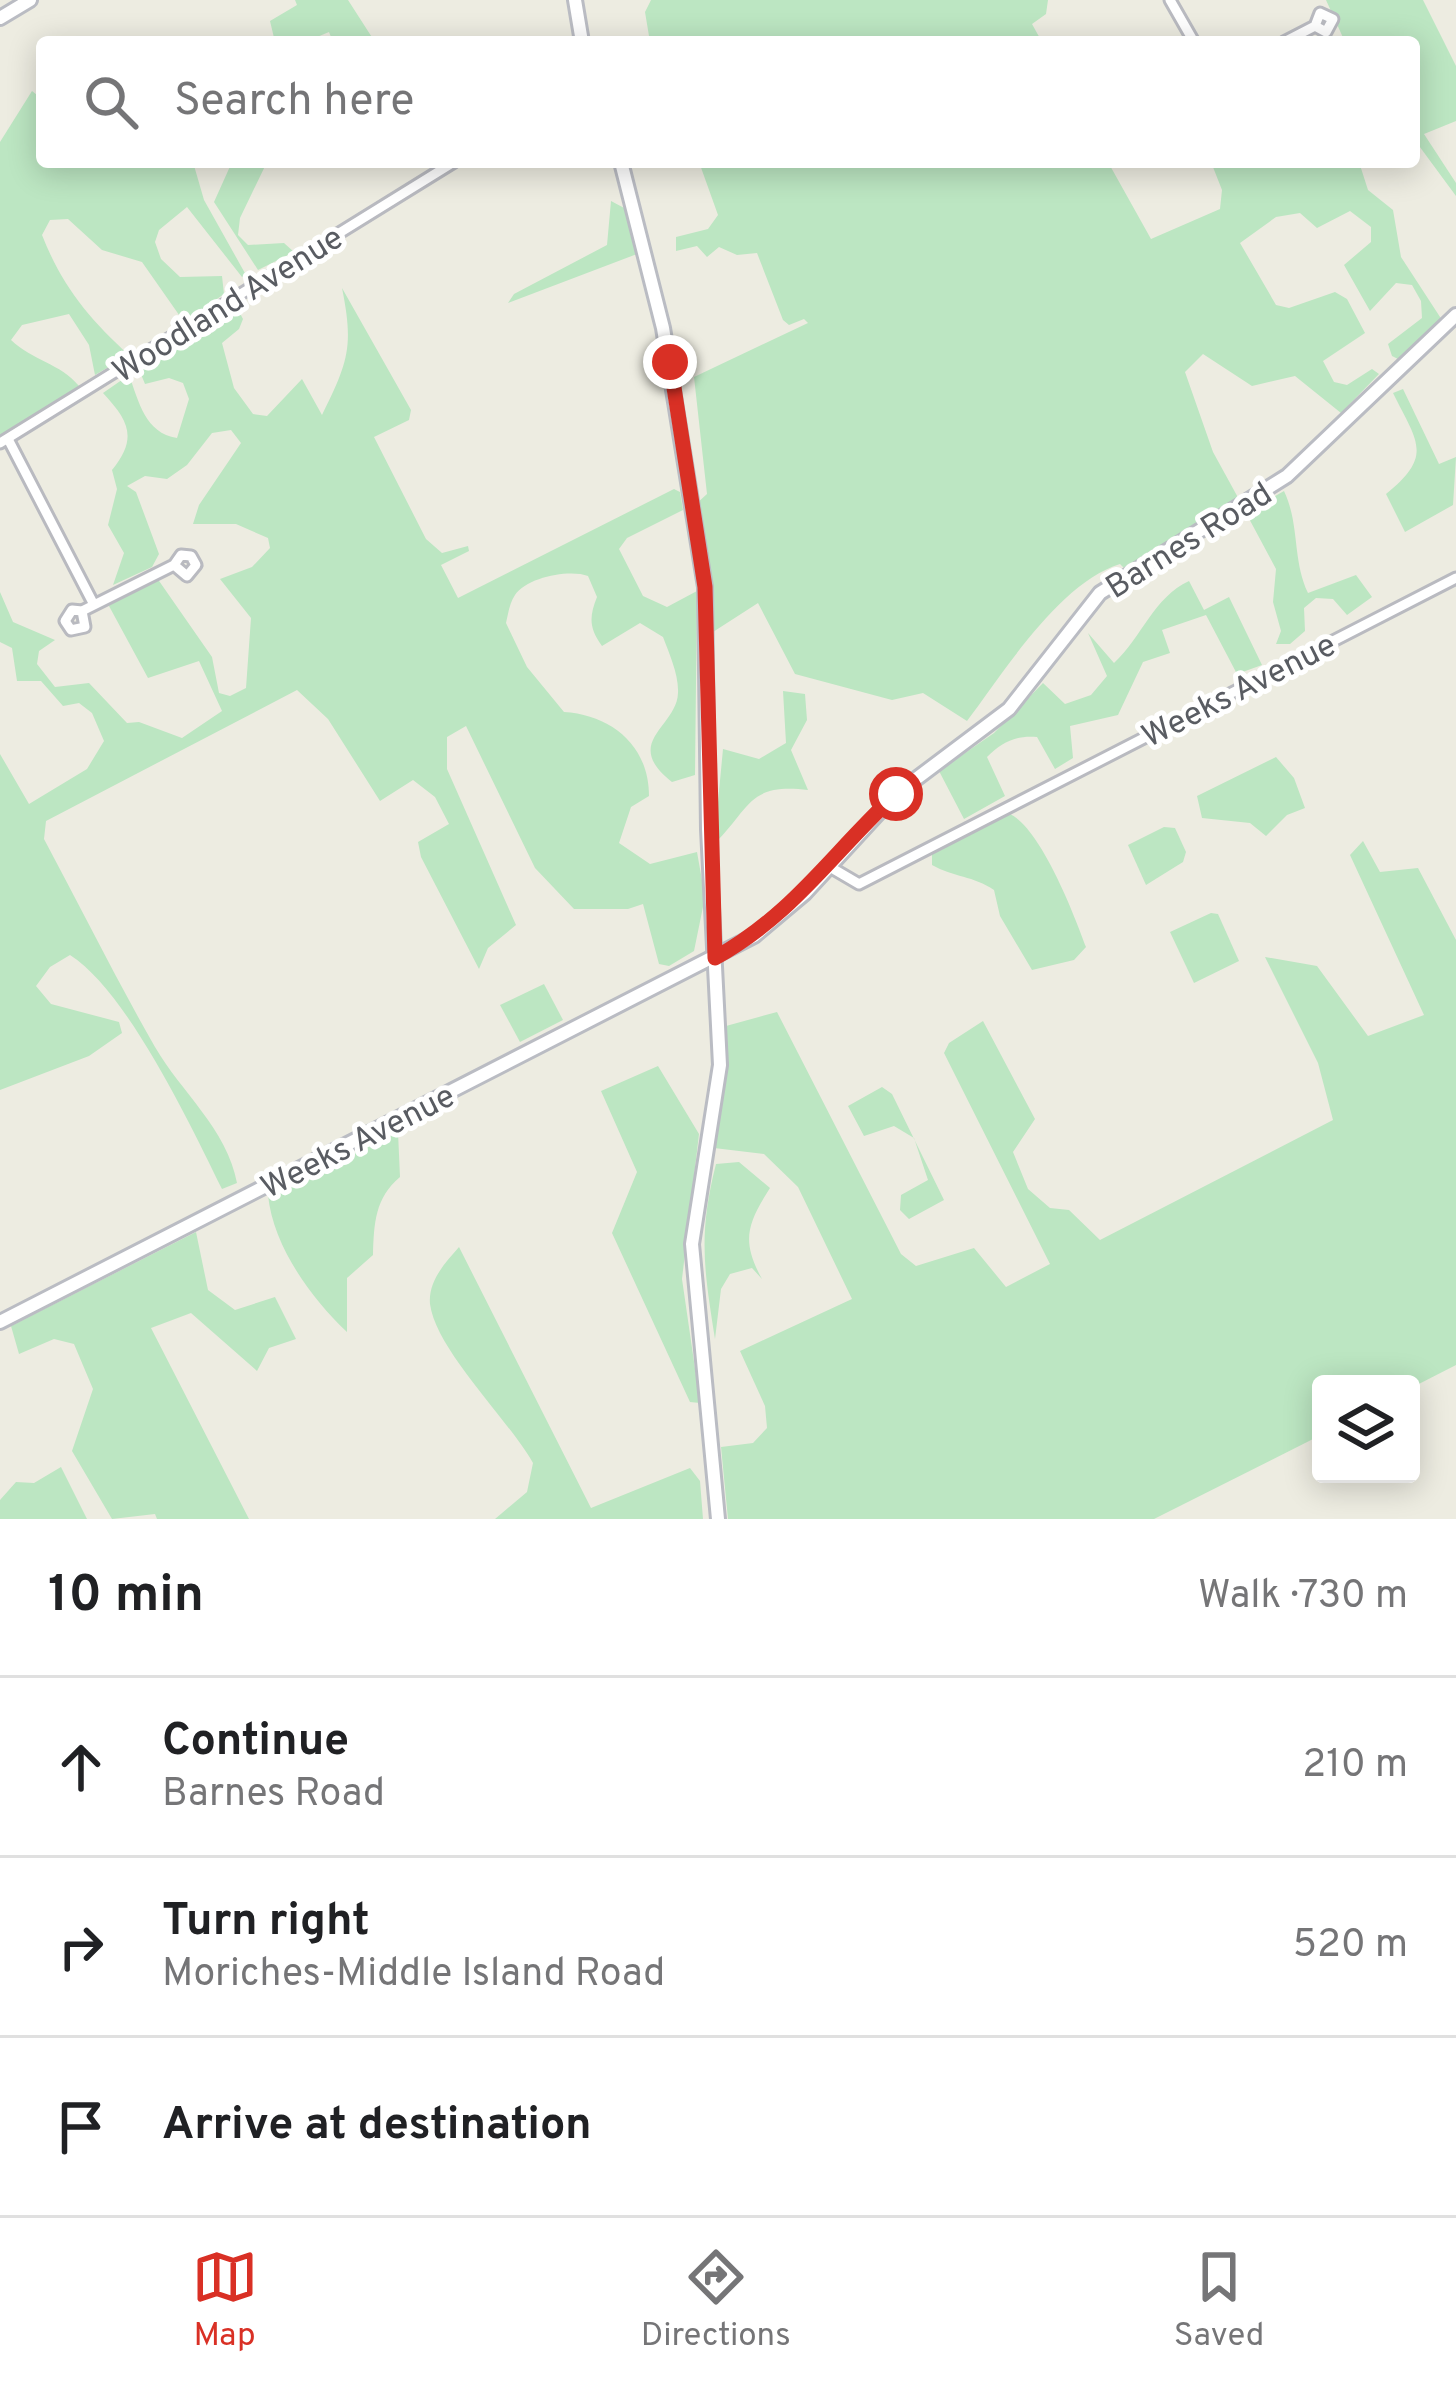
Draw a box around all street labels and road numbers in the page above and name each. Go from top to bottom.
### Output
street label: Woodland Avenue [106,219,352,394]
street label: Barnes Road [1099,475,1281,610]
street label: Weeks Avenue [1136,626,1344,759]
street label: Weeks Avenue [255,1077,463,1210]

